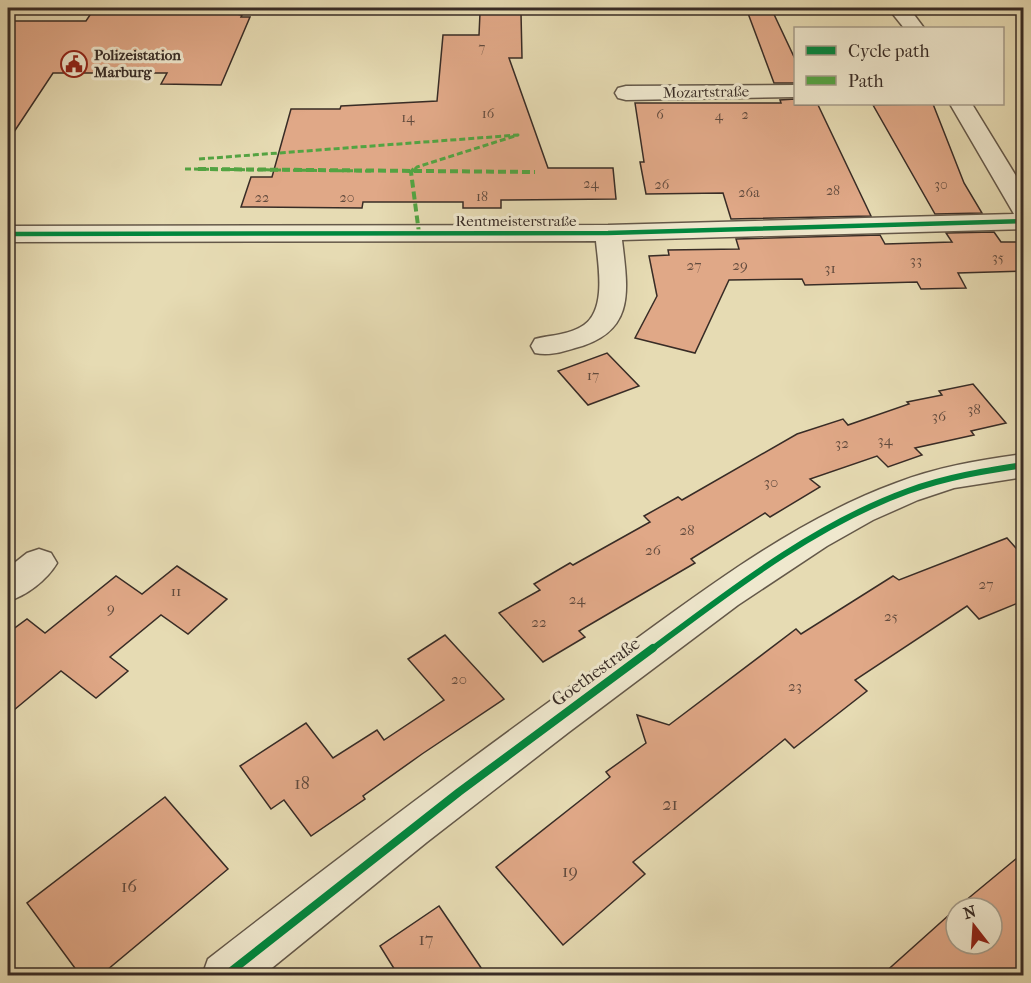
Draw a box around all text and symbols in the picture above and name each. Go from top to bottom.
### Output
legend [794,27,1004,105]
house number: 7 [479,39,486,56]
text: Cycle path [848,41,929,62]
place label: Polizeistation Marburg [93,46,181,81]
public building icon: Polizeistation Marburg [59,49,89,79]
text: Path [848,71,884,92]
street label: Mozartstraße [663,82,750,102]
house number: 16 [482,105,495,122]
house number: 6 [656,106,664,123]
house number: 2 [741,106,749,123]
house number: 4 [715,107,724,124]
house number: 14 [401,109,415,126]
house number: 24 [583,175,599,192]
house number: 26 [655,176,670,193]
house number: 30 [934,176,948,193]
house number: 28 [826,182,840,199]
house number: 26a [738,184,760,201]
house number: 18 [476,188,488,205]
house number: 22 [255,189,269,206]
house number: 20 [340,189,354,206]
street label: Rentmeisterstraße [456,212,577,230]
house number: 35 [992,249,1004,266]
house number: 33 [910,251,922,269]
house number: 27 [687,256,701,274]
house number: 29 [732,256,748,274]
house number: 31 [824,259,836,277]
house number: 17 [587,366,599,384]
house number: 38 [967,400,981,418]
house number: 36 [932,407,947,425]
house number: 34 [877,431,894,449]
house number: 32 [835,434,849,452]
house number: 30 [764,473,778,491]
house number: 28 [679,521,695,539]
house number: 26 [645,541,662,559]
house number: 27 [979,575,993,593]
house number: 11 [171,582,181,600]
house number: 24 [569,590,586,608]
house number: 9 [107,599,115,617]
house number: 25 [884,607,898,625]
house number: 22 [531,613,547,631]
street label: Goethestraße [548,633,644,711]
house number: 20 [451,670,467,688]
house number: 23 [788,677,802,695]
house number: 18 [294,773,310,794]
house number: 21 [662,794,678,815]
house number: 19 [562,861,578,882]
house number: 16 [121,876,137,897]
north arrow [944,896,1004,956]
text: N [961,901,979,923]
house number: 17 [418,929,434,950]

